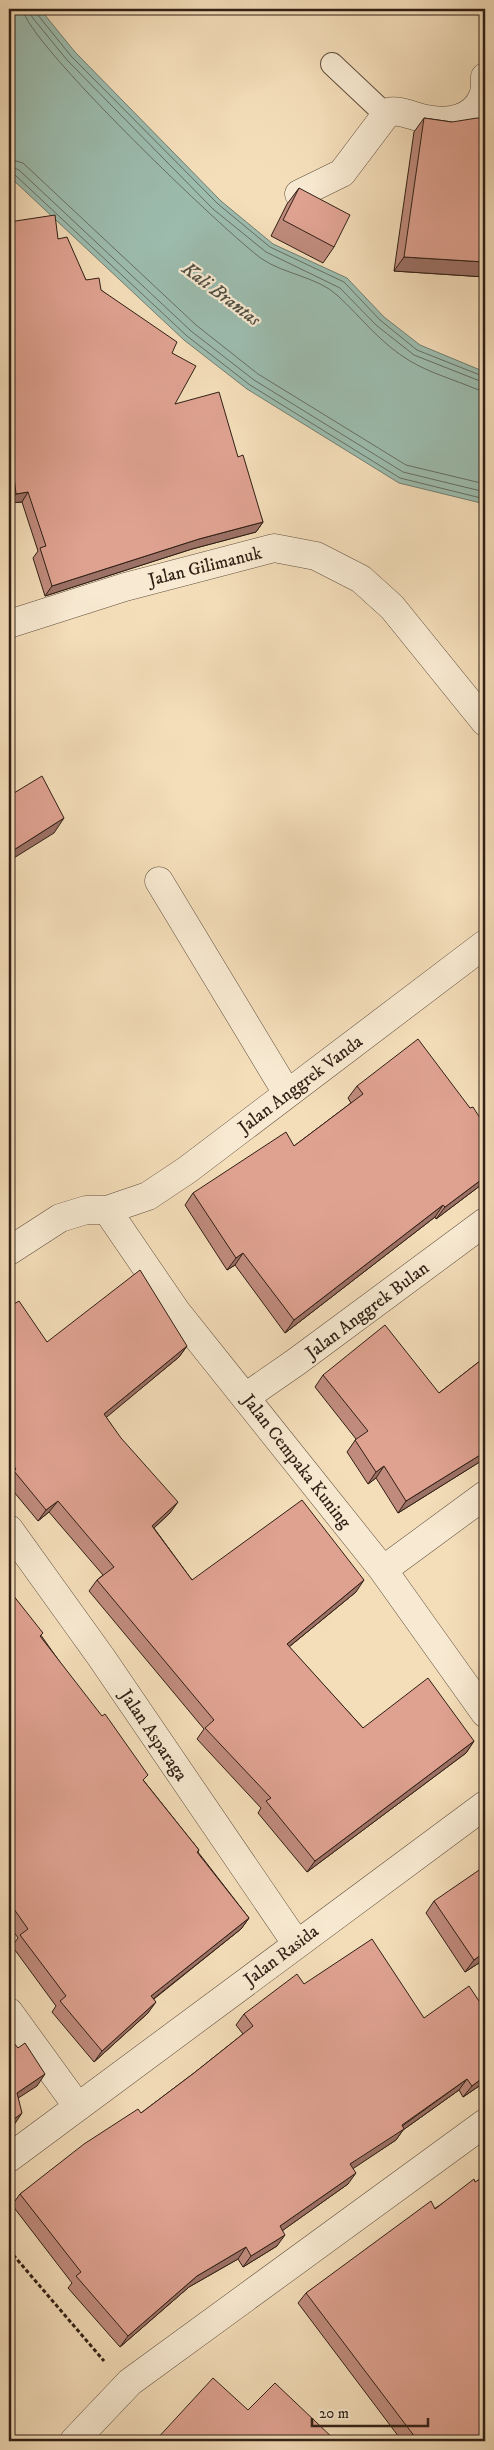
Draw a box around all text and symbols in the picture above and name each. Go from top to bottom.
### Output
water label: Kali Brantas [176,257,266,332]
street label: Jalan Gilimanuk [144,542,264,592]
street label: Jalan Anggrek Vanda [232,1031,367,1140]
street label: Jalan Anggrek Bulan [300,1257,434,1366]
street label: Jalan Cempaka Kuning [236,1389,356,1533]
street label: Jalan Asparaga [113,1684,192,1786]
street label: Jalan Rasida [238,1920,324,1992]
scale bar [312,2395,428,2427]
text: 20 m [319,2404,349,2423]

